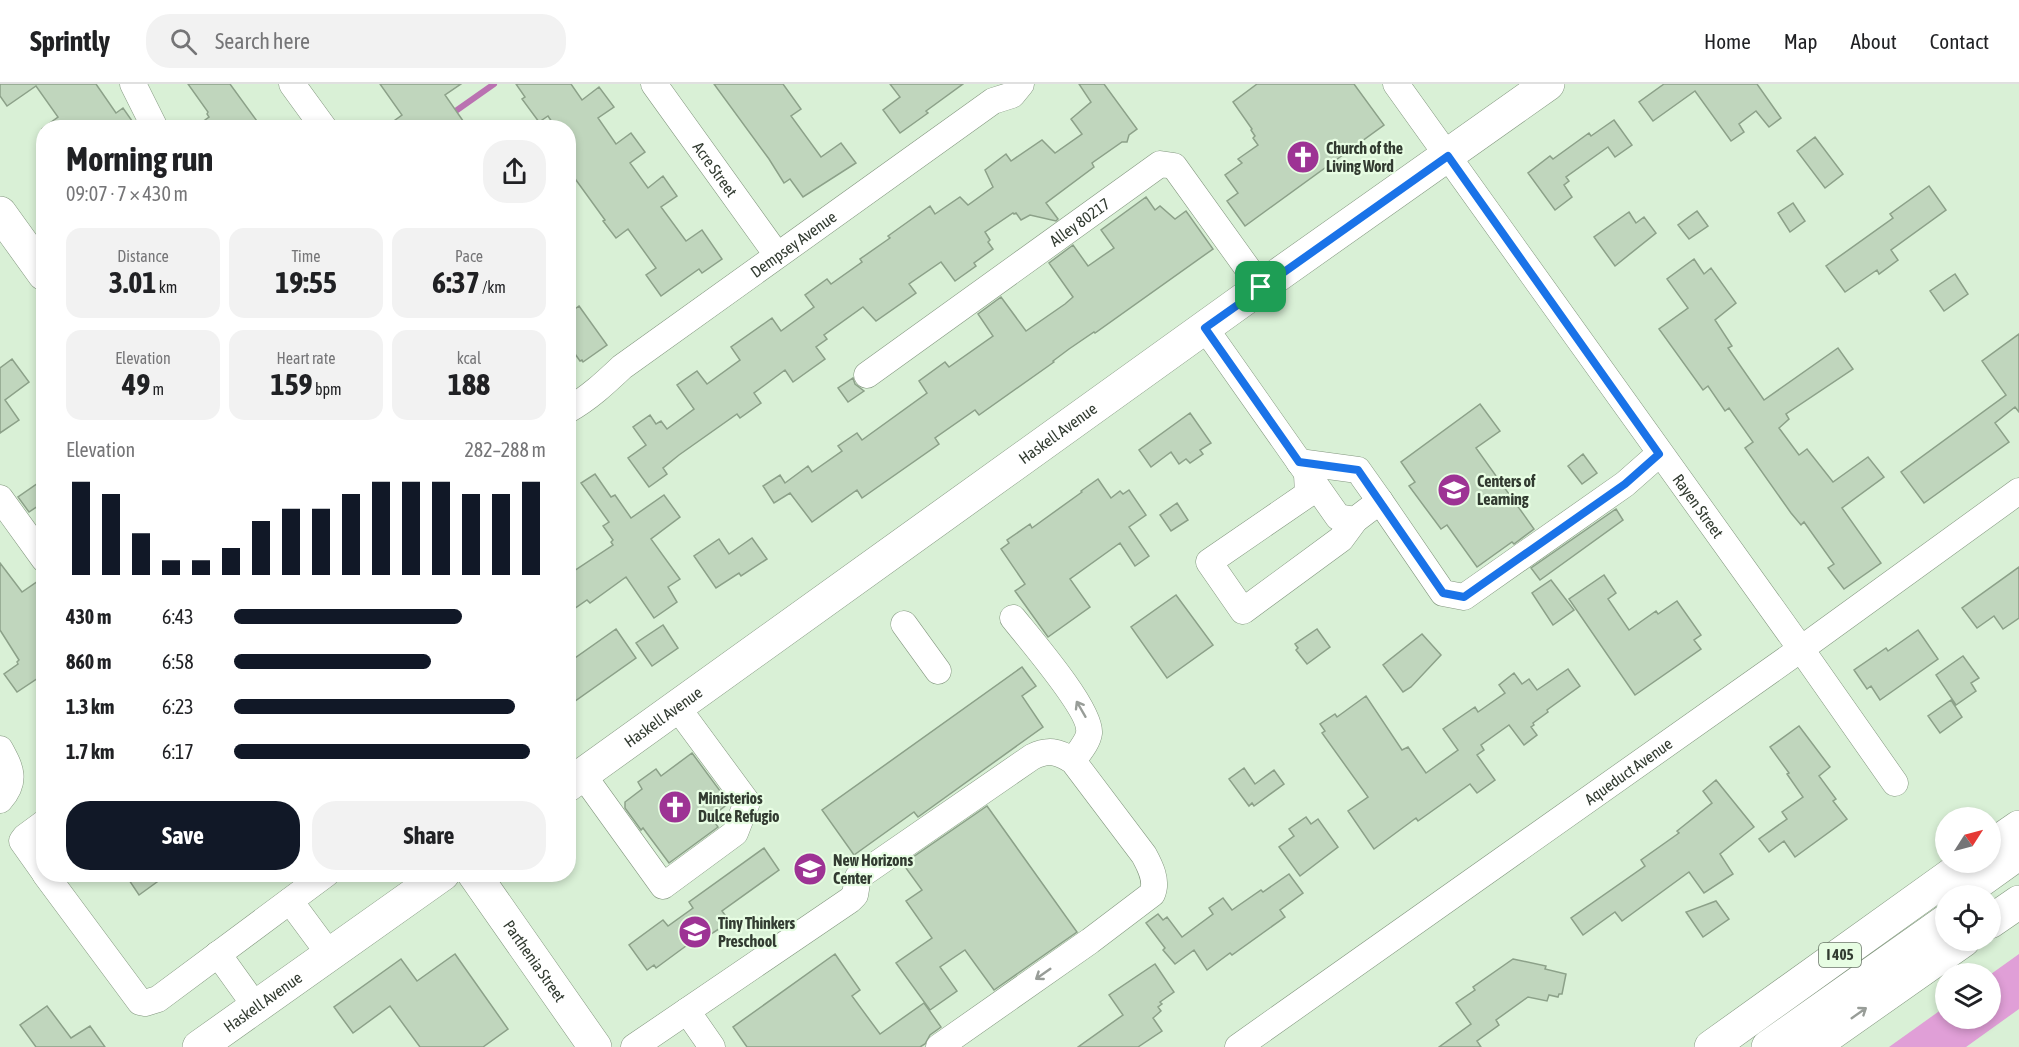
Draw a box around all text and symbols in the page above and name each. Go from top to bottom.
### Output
search box [146,14,566,68]
text: Sprintly [30,25,110,57]
icon: search [167,25,200,58]
text: Search here [215,28,310,54]
text: Home [1704,29,1751,53]
text: Map [1784,29,1818,53]
text: About [1851,29,1897,53]
text: Contact [1930,29,1989,53]
street label: Acre Street [690,138,741,200]
church icon: Church of the Living Word [1285,139,1321,175]
place label: Church of the Living Word [1326,139,1403,175]
text: Morning run [66,140,213,178]
button: share [483,140,546,203]
text: 09:07 · 7 × 430 m [66,182,188,205]
street label: Alley 80217 [1046,194,1113,250]
street label: Dempsey Avenue [747,207,840,281]
text: Distance [117,247,169,265]
text: Time [291,247,321,265]
text: Pace [455,247,483,265]
pin [1235,261,1286,312]
text: 3.01 [109,265,156,299]
text: 19:55 [275,265,337,299]
text: 6:37 [432,265,480,299]
icon: arrive [1244,270,1277,303]
text: km [156,278,177,296]
text: /km [480,278,506,296]
text: Elevation [115,349,171,367]
text: Heart rate [277,349,335,367]
text: kcal [457,349,481,367]
text: 49 [122,367,150,401]
text: 159 [270,367,313,401]
text: 188 [448,367,490,401]
text: m [150,380,164,398]
text: bpm [313,380,342,398]
street label: Haskell Avenue [1015,399,1100,467]
text: Elevation [66,438,135,461]
text: 282–288 m [464,438,546,461]
street label: Rayen Street [1669,470,1728,542]
school or university icon: Centers of Learning [1436,472,1472,508]
place label: Centers of Learning [1477,472,1536,508]
text: 430 m [66,605,111,628]
text: 6:43 [162,605,194,628]
text: 860 m [66,650,111,673]
text: 6:58 [162,650,194,673]
street label: Haskell Avenue [621,683,705,751]
text: 1.3 km [66,695,114,718]
text: 6:23 [162,695,194,718]
one-way arrow [1075,701,1087,718]
street label: Aqueduct Avenue [1581,734,1675,808]
text: 1.7 km [66,740,114,763]
text: 6:17 [162,740,194,763]
church icon: Ministerios Dulce Refugio [657,789,693,825]
place label: Ministerios Dulce Refugio [698,789,780,825]
button: Save [66,801,300,870]
button: Share [312,801,546,870]
north arrow [1935,807,2001,873]
map controls [1935,807,2001,1029]
school or university icon: New Horizons Center [792,851,828,887]
place label: New Horizons Center [833,851,913,887]
button: locate [1935,885,2001,951]
school or university icon: Tiny Thinkers Preschool [677,914,713,950]
place label: Tiny Thinkers Preschool [718,914,796,950]
street label: Parthenia Street [500,917,570,1005]
road number: I 405 [1819,943,1861,967]
button: layers [1935,963,2001,1029]
street label: Haskell Avenue [220,968,305,1036]
one-way arrow [1035,968,1051,980]
one-way arrow [1851,1007,1867,1019]

